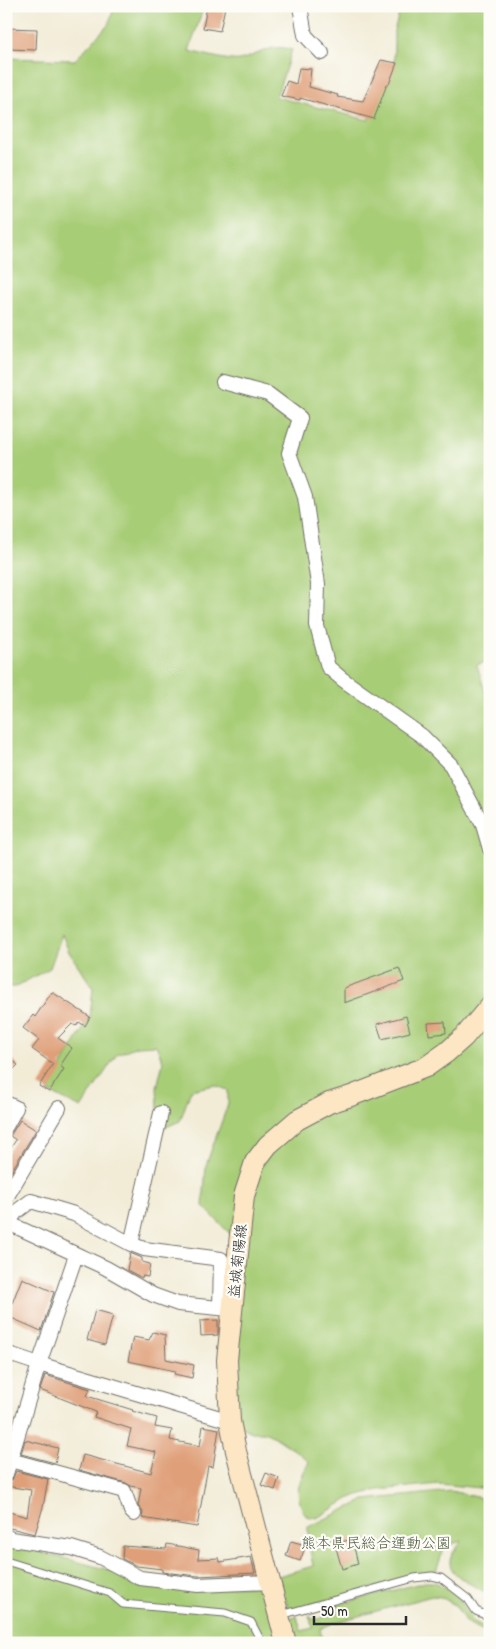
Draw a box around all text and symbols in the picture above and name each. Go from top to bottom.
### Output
street label: 益城菊陽線 [223,1223,251,1299]
park label: 熊本県民総合運動公園 [301,1532,451,1553]
scale bar [314,1594,406,1626]
text: 50 m [321,1600,348,1621]

